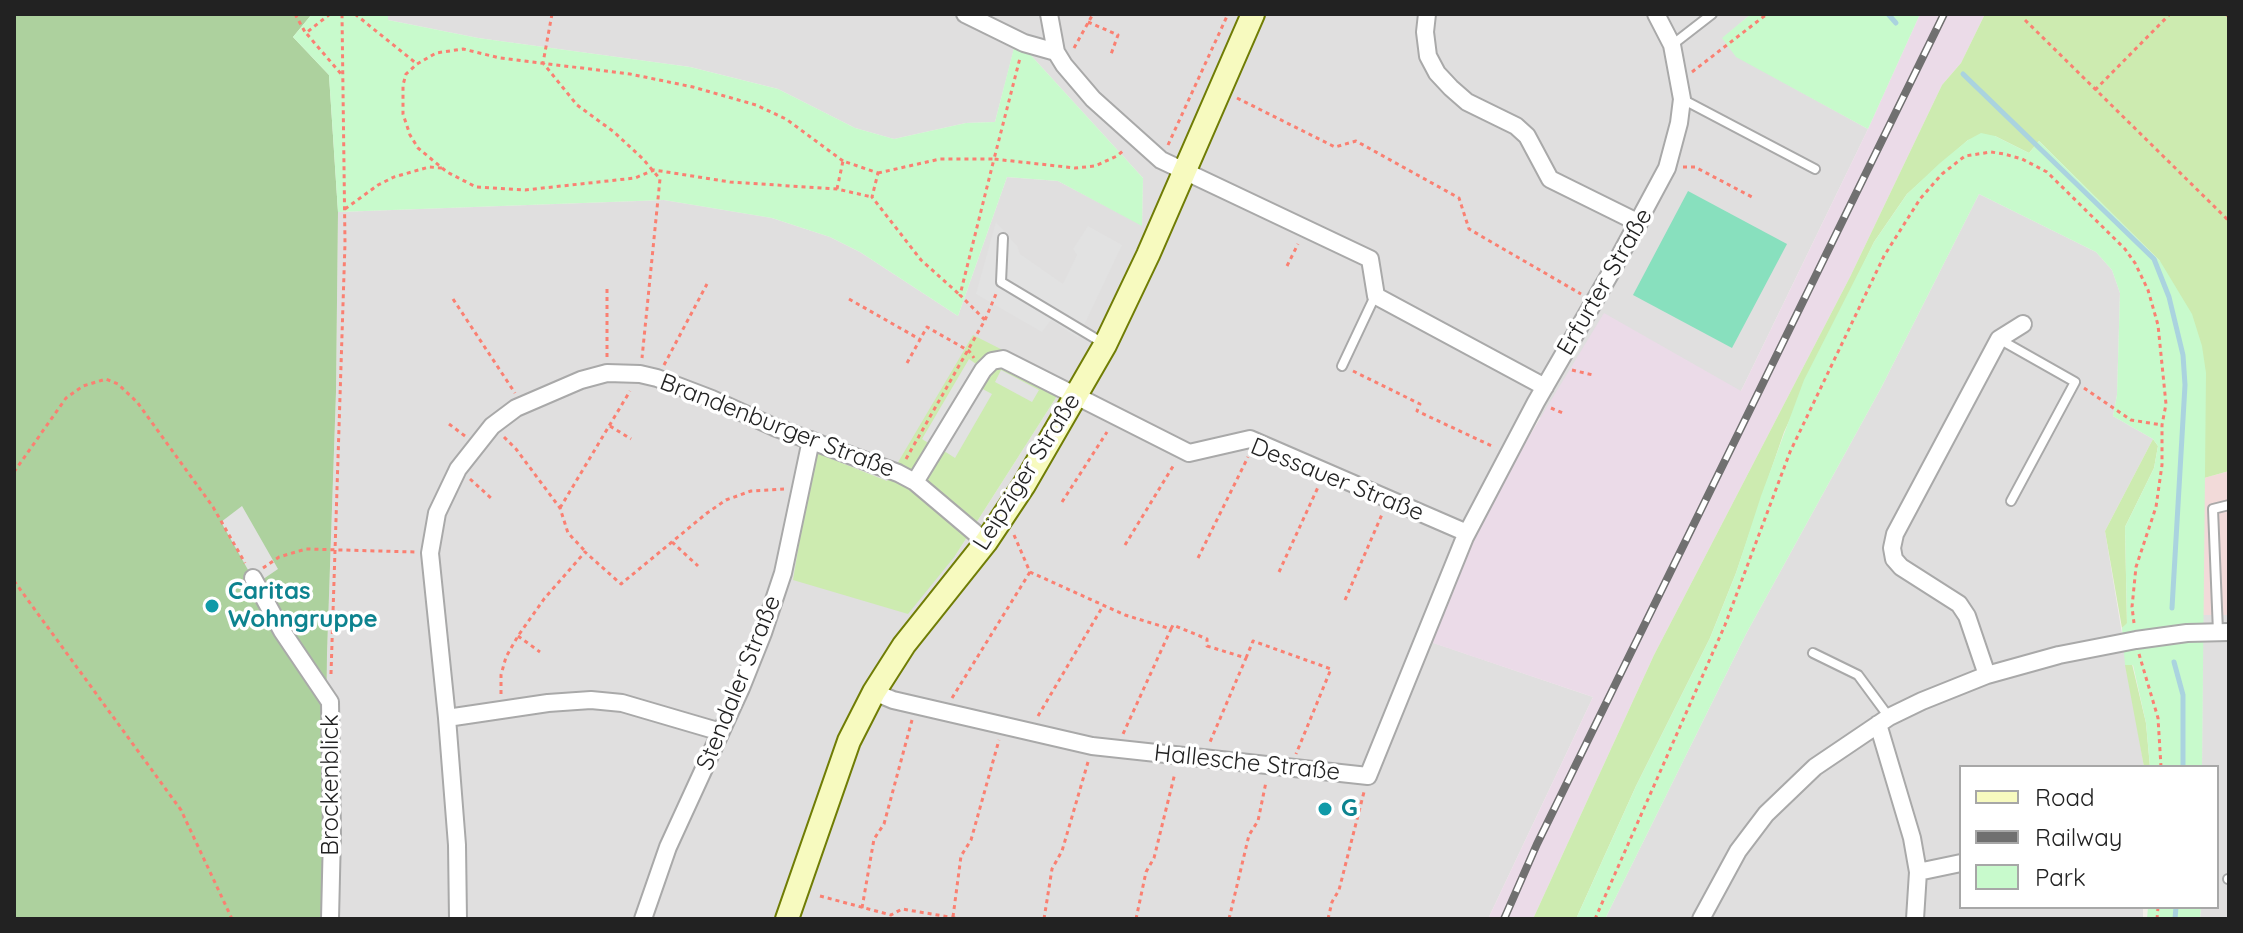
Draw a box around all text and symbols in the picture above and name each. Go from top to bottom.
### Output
street label: Erfurter Straße [1551,203,1659,361]
street label: Brandenburger Straße [656,368,898,484]
street label: Leipziger Straße [967,388,1087,556]
street label: Dessauer Straße [1246,432,1428,528]
place label: Caritas Wohngruppe [228,578,378,634]
street label: Stendaler Straße [691,591,787,775]
marker: Caritas Wohngruppe [203,597,221,615]
street label: Brockenblick [317,714,345,856]
street label: Hallesche Straße [1153,739,1341,787]
legend [1959,765,2219,909]
text: Road [2035,782,2095,812]
place label: G [1341,795,1358,823]
marker: G [1316,800,1334,818]
text: Railway [2035,822,2122,852]
text: Park [2035,862,2086,892]

